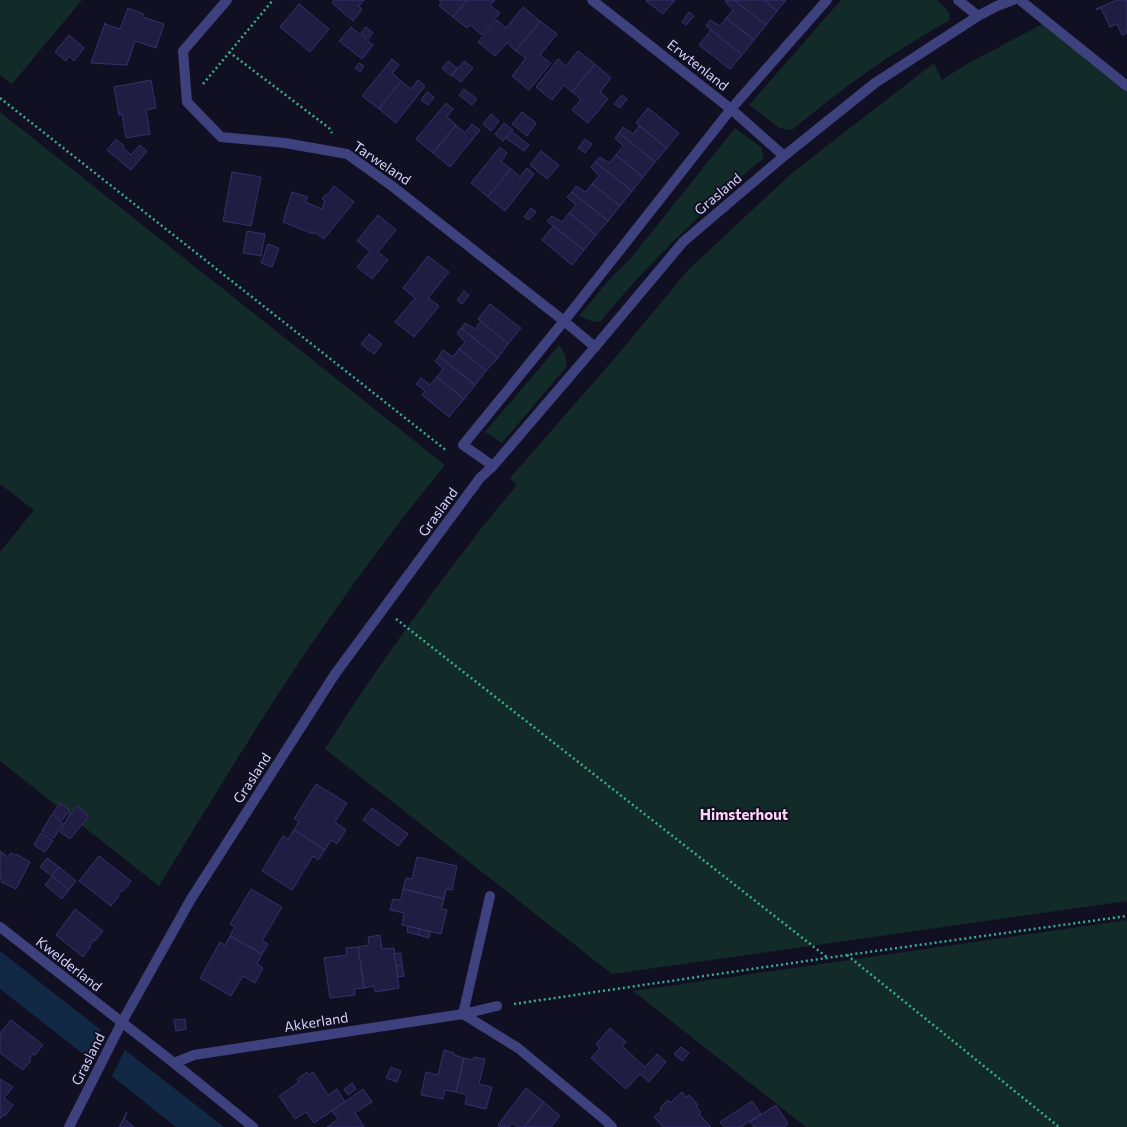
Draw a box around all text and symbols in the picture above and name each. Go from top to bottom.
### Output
street label: Erwtenland [664,35,732,94]
street label: Tarweland [350,137,414,188]
street label: Grasland [691,169,745,218]
street label: Grasland [414,484,461,540]
street label: Grasland [229,749,274,806]
district label: Himsterhout [700,805,788,823]
street label: Kwelderland [33,933,106,995]
street label: Akkerland [283,1008,349,1035]
street label: Grasland [67,1030,108,1088]

